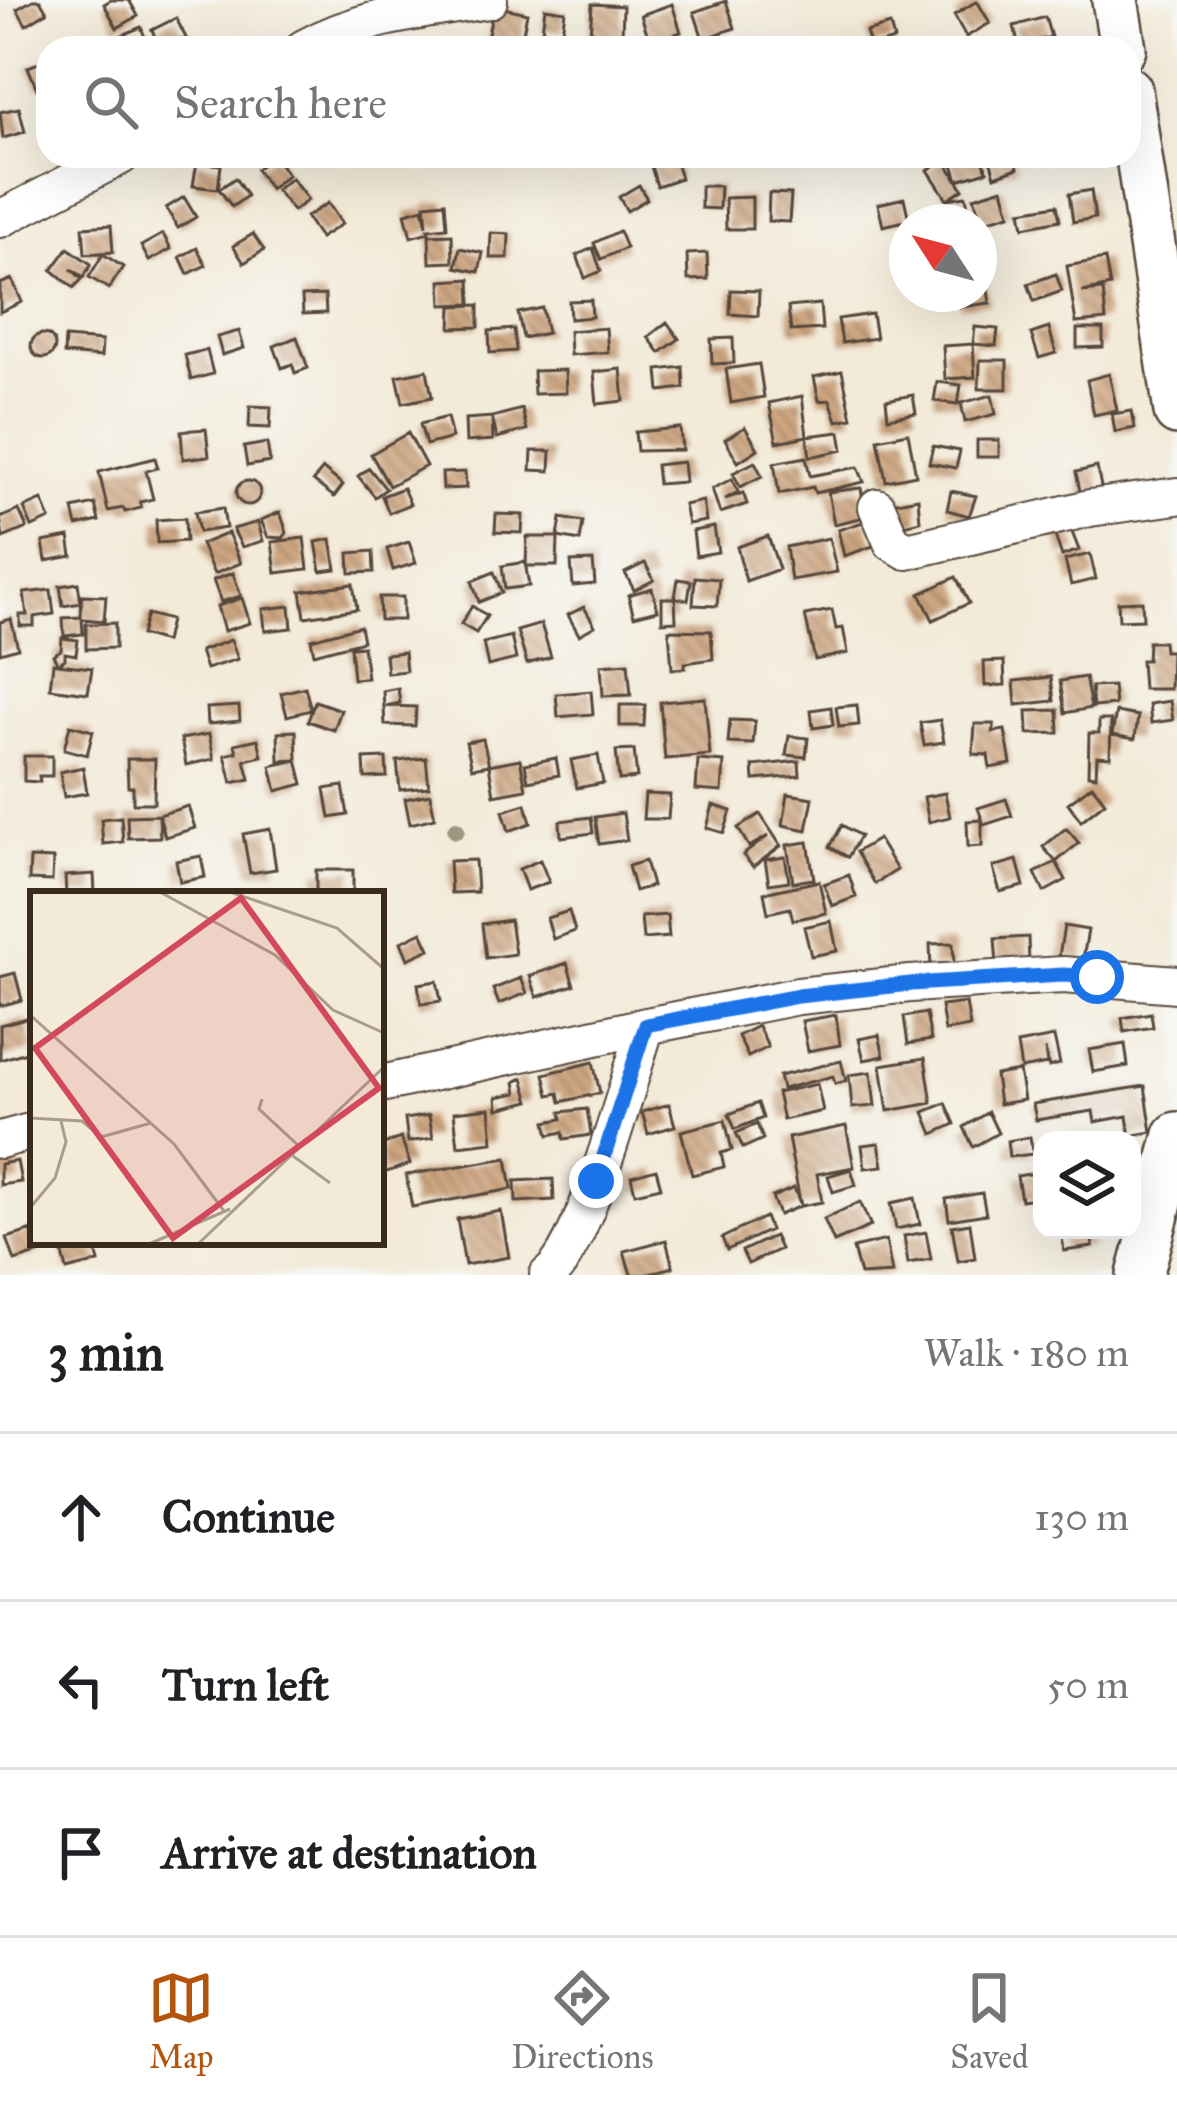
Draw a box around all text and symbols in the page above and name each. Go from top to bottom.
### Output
search box [36,36,1141,168]
icon: search [78,69,144,135]
text: Search here [174,75,387,130]
north arrow [889,204,997,312]
inset map [30,891,384,1245]
route start [1070,950,1124,1004]
map controls [1033,1131,1141,1239]
button: layers [1033,1131,1141,1239]
route end [569,1154,623,1208]
text: 3 min [48,1322,164,1384]
text: Walk · 180 m [923,1329,1129,1377]
icon: ahead [48,1484,114,1550]
text: Continue [162,1489,335,1544]
text: 130 m [1034,1493,1129,1541]
icon: left [48,1652,114,1718]
text: Turn left [162,1657,329,1712]
text: 50 m [1047,1661,1129,1709]
icon: arrive [48,1820,114,1886]
text: Arrive at destination [162,1825,537,1880]
tab: Map [148,1965,214,2077]
tab: Directions [511,1965,653,2077]
tab: Saved [950,1965,1029,2077]

